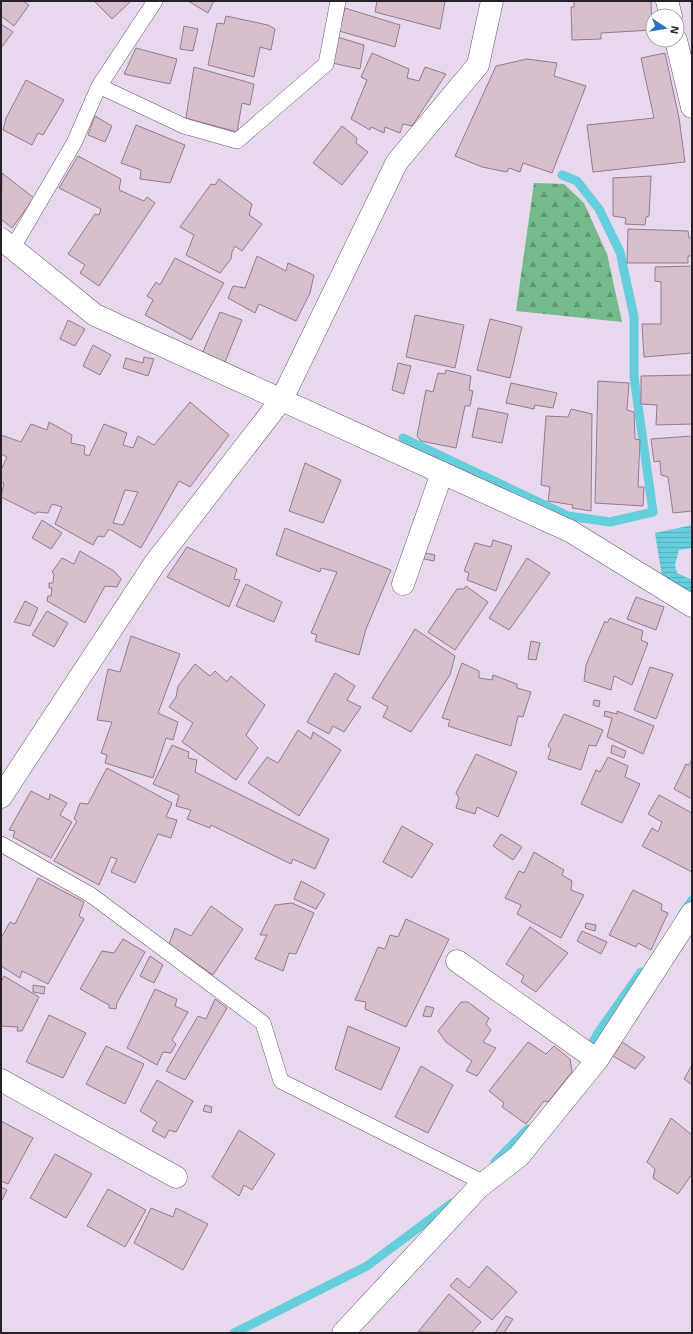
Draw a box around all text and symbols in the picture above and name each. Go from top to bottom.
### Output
north arrow [645,8,685,48]
text: N [668,25,682,35]

